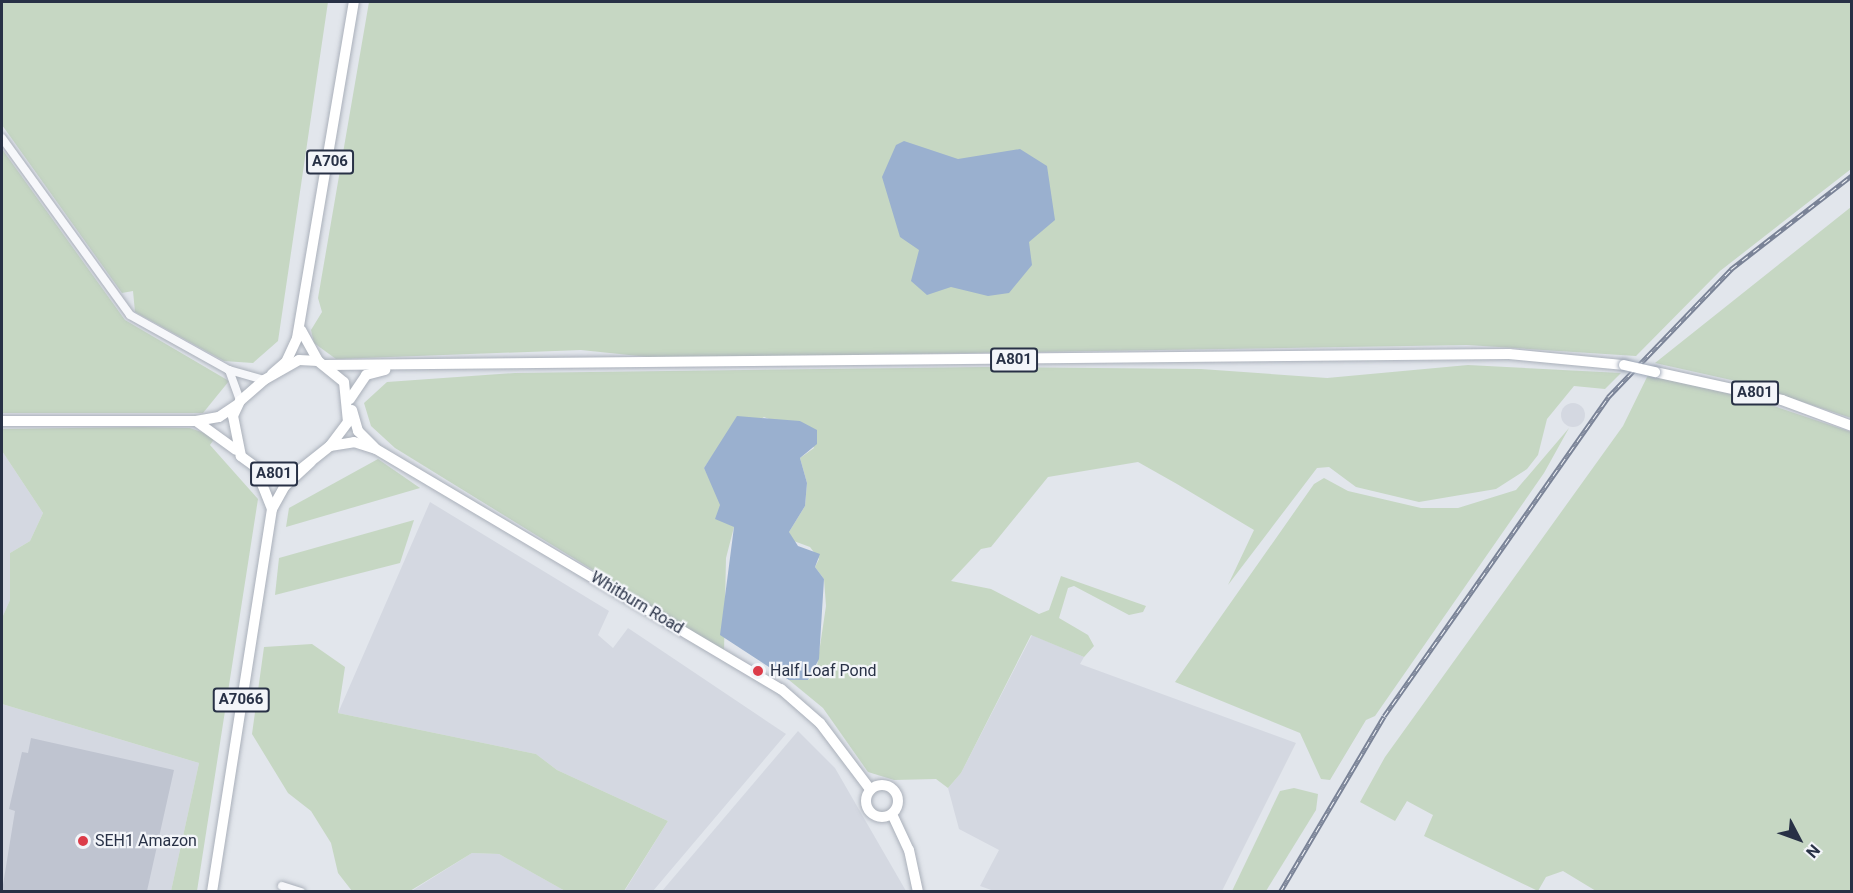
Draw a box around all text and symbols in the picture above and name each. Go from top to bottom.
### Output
road number: A706 [306,150,354,174]
road number: A801 [990,348,1038,372]
road number: A801 [1731,381,1779,405]
road number: A801 [250,462,298,486]
street label: Whitburn Road [587,568,687,638]
place label: Half Loaf Pond [770,661,876,681]
marker: Half Loaf Pond [751,664,765,678]
road number: A7066 [212,688,270,712]
north arrow [1769,809,1829,869]
place label: SEH1 Amazon [95,831,197,851]
marker: SEH1 Amazon [76,834,90,848]
text: N [1802,841,1824,862]

